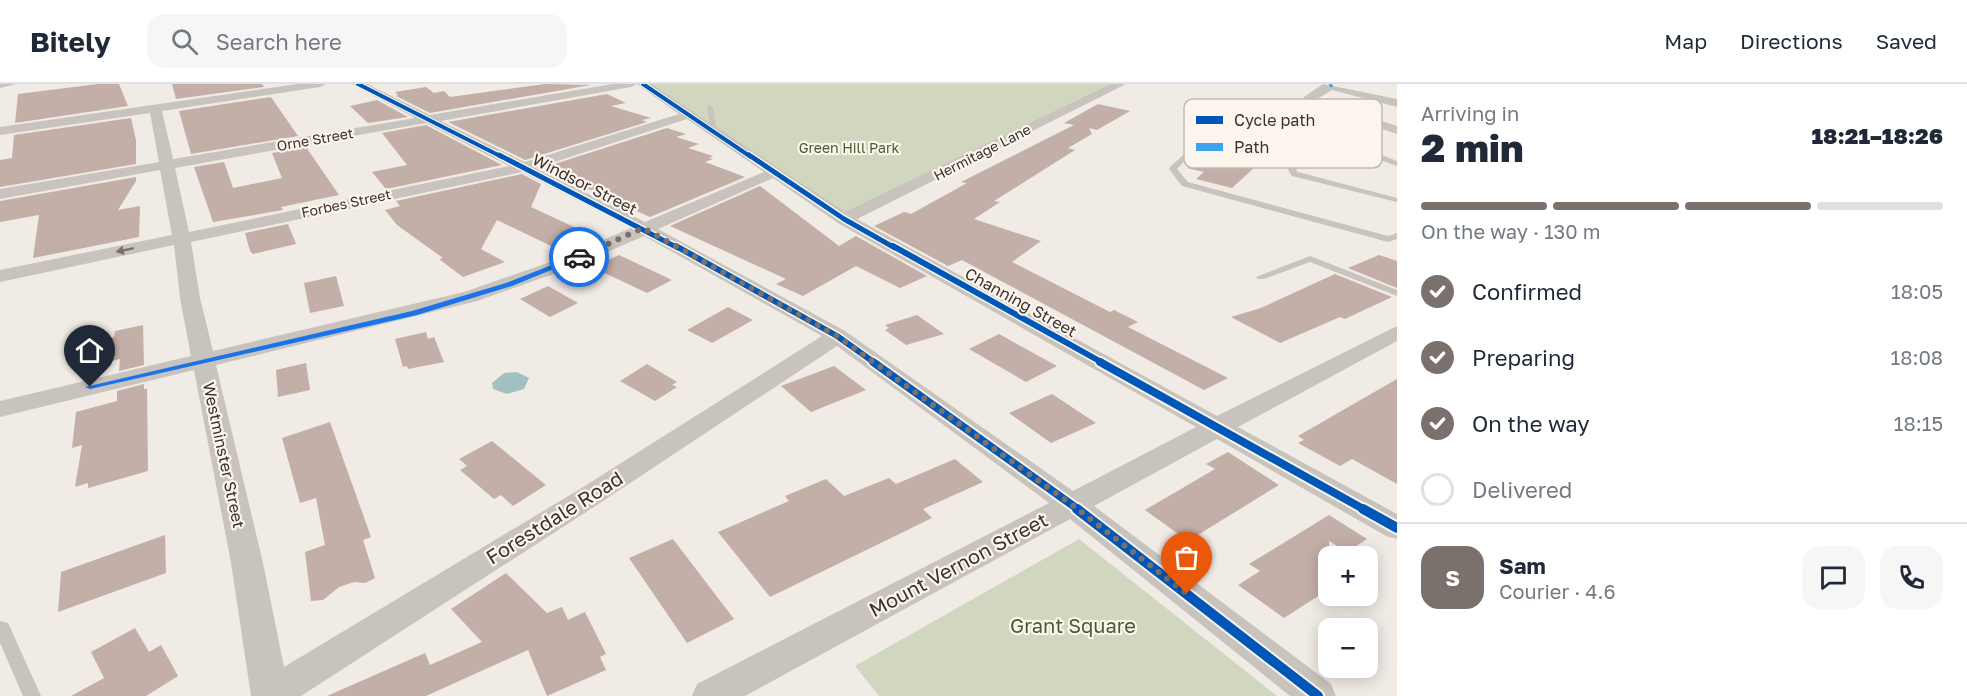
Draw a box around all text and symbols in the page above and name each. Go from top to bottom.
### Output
search box [147,14,567,68]
text: Bitely [30,25,111,58]
icon: search [168,25,201,58]
text: Search here [216,28,342,55]
text: Map [1664,28,1707,54]
text: Directions [1740,28,1843,54]
text: Saved [1876,28,1937,54]
legend [1184,99,1382,168]
text: Arriving in [1421,101,1519,125]
text: Cycle path [1234,110,1315,130]
street label: Hermitage Lane [931,120,1033,184]
text: 18:21–18:26 [1811,122,1943,149]
street label: Orne Street [275,124,355,154]
text: 2 min [1421,124,1524,171]
text: Path [1234,137,1269,157]
park label: Green Hill Park [799,139,899,156]
street label: Windsor Street [529,149,641,219]
street label: Forbes Street [300,185,392,221]
text: On the way · 130 m [1421,219,1600,243]
courier [549,227,609,287]
icon: car [563,241,596,274]
one-way arrow [116,246,134,256]
street label: Channing Street [962,263,1080,341]
icon: check [1421,275,1454,308]
text: Confirmed [1472,278,1582,305]
text: 18:05 [1891,279,1943,303]
pin [64,325,115,387]
icon: home [73,334,106,367]
icon: check [1421,341,1454,374]
text: Preparing [1472,344,1575,371]
text: 18:08 [1891,345,1943,369]
street label: Westminster Street [199,380,249,530]
icon: check [1421,407,1454,440]
text: On the way [1472,410,1590,437]
text: 18:15 [1894,411,1943,435]
street label: Forestdale Road [481,465,627,569]
text: Delivered [1472,476,1572,503]
street label: Mount Vernon Street [865,507,1051,621]
pin [1161,532,1212,594]
icon: bag [1170,541,1203,574]
map controls [1318,546,1378,678]
button: + [1318,546,1378,606]
button: chat [1802,546,1865,609]
button: phone [1880,546,1943,609]
text: Sam [1499,552,1546,579]
text: S [1445,564,1460,591]
text: Courier · 4.6 [1499,579,1616,603]
park label: Grant Square [1010,613,1136,637]
button: − [1318,618,1378,678]

